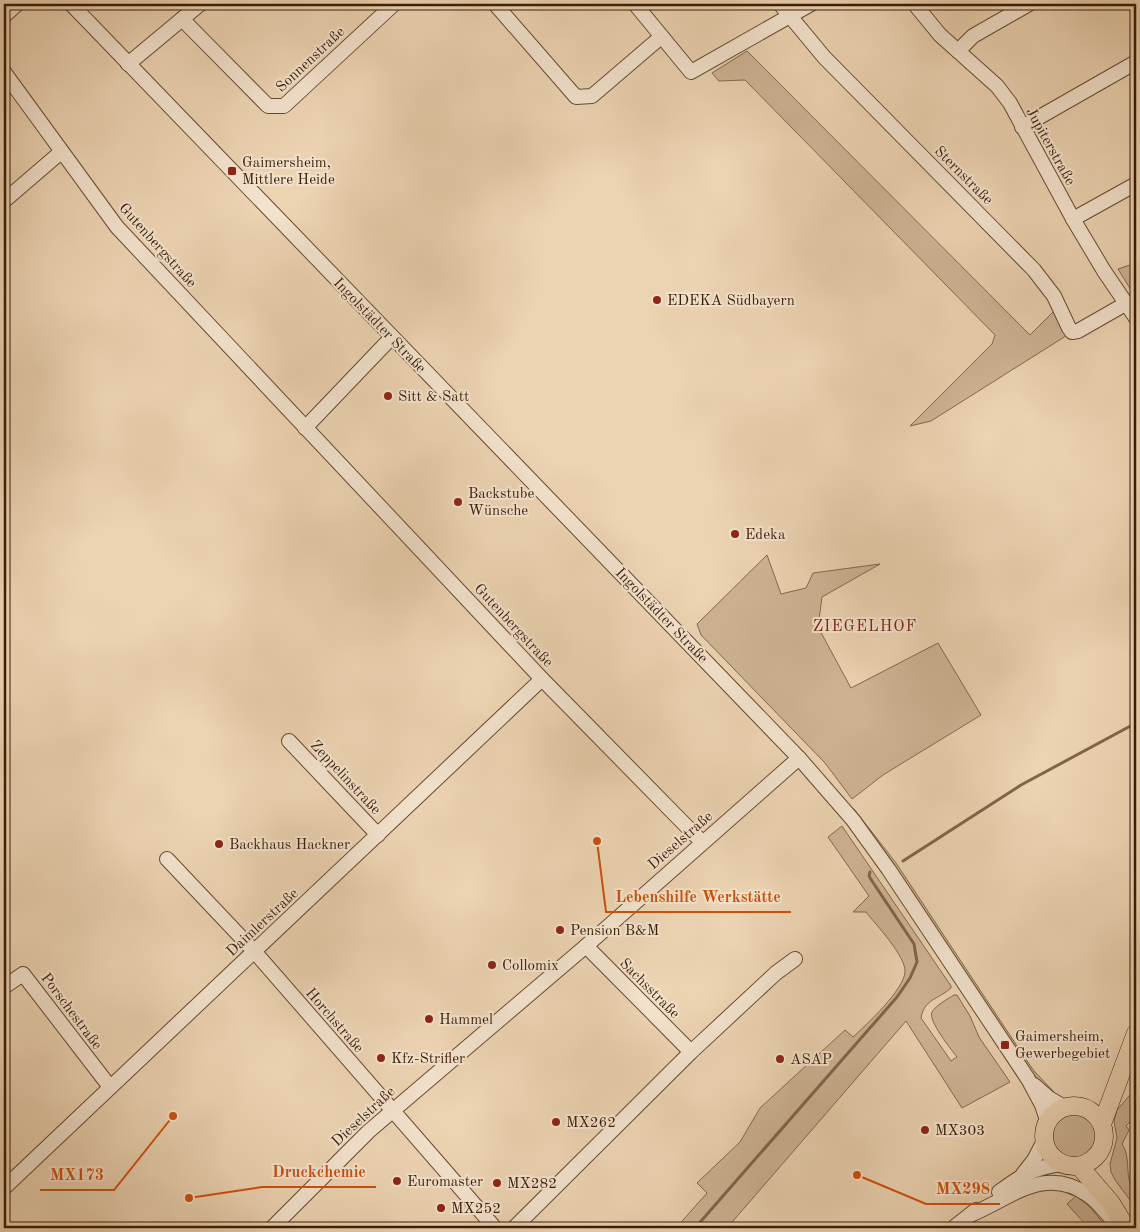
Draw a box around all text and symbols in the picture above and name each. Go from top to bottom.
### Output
street label: Sonnenstraße [274,25,348,96]
street label: Jupiterstraße [1022,105,1077,188]
street label: Sternstraße [931,144,995,208]
place label: Gaimersheim, Mittlere Heide [242,156,335,188]
marker: Gaimersheim, Mittlere Heide [226,165,238,177]
street label: Gutenbergstraße [115,201,199,291]
street label: Ingolstädter Straße [330,276,428,377]
marker: EDEKA Südbayern [651,294,663,306]
place label: EDEKA Südbayern [667,294,795,309]
marker: Sitt & Satt [382,390,394,402]
place label: Sitt & Satt [398,390,469,405]
place label: Backstube Wünsche [468,487,535,519]
marker: Backstube Wünsche [452,496,464,508]
marker: Edeka [729,528,741,540]
place label: Edeka [745,528,786,543]
street label: Ingolstädter Straße [612,566,710,667]
street label: Gutenbergstraße [471,581,555,671]
district label: ZIEGELHOF [813,619,917,635]
street label: Zeppelinstraße [307,738,383,818]
street label: Dieselstraße [646,809,716,873]
marker: Backhaus Hackner [213,838,225,850]
place label: Backhaus Hackner [229,838,350,853]
callout: Lebenshilfe Werkstätte [606,881,791,912]
street label: Daimlerstraße [224,886,302,960]
text: Lebenshilfe Werkstätte [615,890,781,906]
marker: Pension B&M [554,924,566,936]
place label: Pension B&M [570,924,659,939]
street label: Sachsstraße [616,956,682,1022]
marker: Collomix [486,959,498,971]
place label: Collomix [502,959,559,974]
street label: Porschestraße [37,971,104,1053]
street label: Horchstraße [302,986,366,1056]
marker: Hammel [423,1013,435,1025]
place label: Hammel [439,1013,493,1028]
place label: Gaimersheim, Gewerbegebiet [1015,1030,1110,1062]
marker: Gaimersheim, Gewerbegebiet [999,1039,1011,1051]
marker: Kfz-Strifler [375,1052,387,1064]
place label: Kfz-Strifler [391,1052,465,1067]
marker: ASAP [774,1053,786,1065]
place label: ASAP [790,1053,832,1068]
street label: Dieselstraße [330,1084,399,1150]
marker: MX262 [550,1116,562,1128]
place label: MX262 [566,1116,616,1131]
marker: MX303 [919,1124,931,1136]
place label: MX303 [935,1124,985,1139]
callout: Druckchemie [262,1156,376,1187]
callout: MX173 [40,1159,114,1190]
text: Druckchemie [272,1165,366,1181]
text: MX173 [50,1168,104,1184]
callout: MX298 [926,1173,1000,1204]
marker: Euromaster [391,1175,403,1187]
place label: Euromaster [407,1175,483,1190]
marker: MX282 [491,1177,503,1189]
place label: MX282 [507,1177,557,1192]
text: MX298 [936,1182,990,1198]
marker: MX252 [435,1202,447,1214]
place label: MX252 [451,1202,501,1217]

